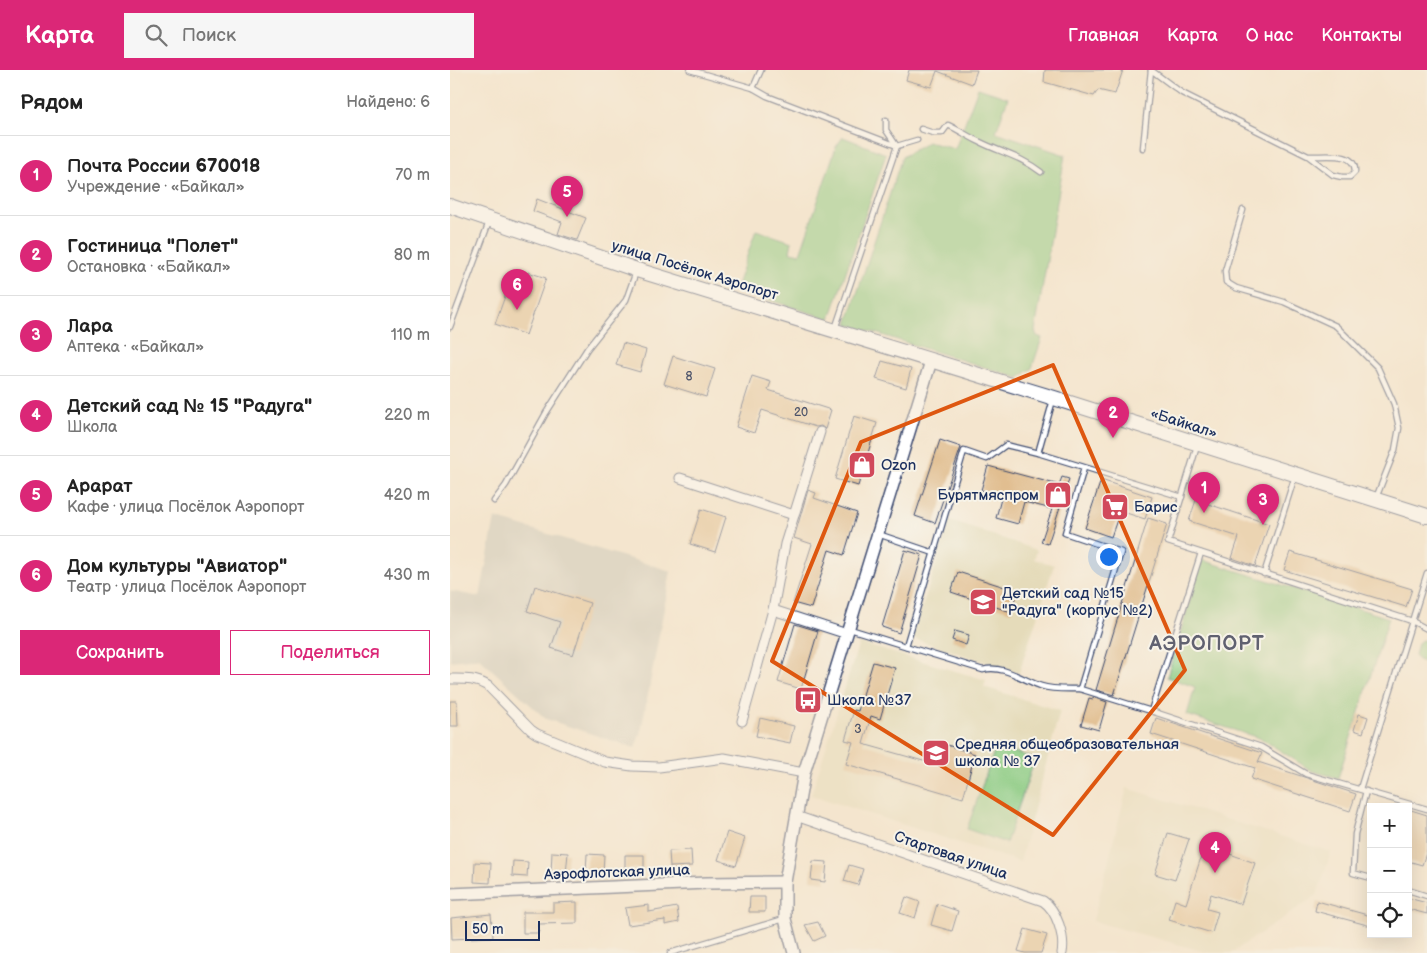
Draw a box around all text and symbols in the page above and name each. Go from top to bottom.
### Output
search box [124,13,474,58]
text: Карта [25,21,94,50]
icon: search [142,21,170,49]
text: Поиск [182,24,236,47]
text: Главная [1068,25,1139,46]
text: Карта [1167,25,1218,46]
text: О нас [1246,25,1293,46]
text: Контакты [1321,25,1402,46]
text: Рядом [20,90,83,115]
text: Найдено: 6 [346,93,430,112]
text: Почта России 670018 [67,155,260,178]
text: 1 [33,166,39,185]
text: 70 m [395,166,430,185]
pin: 5 [551,176,583,217]
text: Учреждение · «Байкал» [67,178,245,197]
text: Гостиница "Полет" [67,235,238,258]
street label: улица Посёлок Аэропорт [609,236,781,305]
text: 2 [31,246,41,265]
text: 80 m [394,246,430,265]
text: Остановка · «Байкал» [67,258,231,277]
pin: 6 [501,269,533,310]
text: Лара [67,315,113,338]
text: 3 [31,326,41,345]
text: 110 m [391,326,430,345]
text: Аптека · «Байкал» [67,338,204,357]
house number: 8 [686,369,693,384]
text: Детский сад № 15 "Радуга" [67,395,312,418]
pin: 2 [1097,397,1129,438]
street label: «Байкал» [1148,404,1220,443]
house number: 20 [794,405,808,420]
text: 4 [31,406,41,425]
text: 220 m [384,406,430,425]
text: Школа [67,418,117,437]
shop icon: Ozon [847,450,877,480]
place label: Ozon [881,456,916,475]
pin: 1 [1188,472,1220,513]
text: Арарат [67,475,133,498]
shop icon: Бурятмяспром [1043,480,1073,510]
pin: 3 [1247,484,1279,525]
text: 5 [31,486,41,505]
text: 420 m [384,486,430,505]
place label: Бурятмяспром [937,486,1039,505]
supermarket icon: Барис [1100,492,1130,522]
text: Кафе · улица Посёлок Аэропорт [67,498,304,517]
place label: Барис [1134,498,1178,517]
your location [1096,544,1122,570]
text: Дом культуры "Авиатор" [67,555,287,578]
text: 6 [31,566,41,585]
text: 430 m [383,566,430,585]
text: Театр · улица Посёлок Аэропорт [67,578,307,597]
place label: Детский сад №15 "Радуга" (корпус №2) [1002,584,1153,620]
school or university icon: Детский сад №15 "Радуга" (корпус №2) [968,587,998,617]
button: Сохранить [20,630,220,675]
button: Поделиться [230,630,430,675]
district label: АЭРОПОРТ [1148,632,1265,656]
bus stop icon: Школа №37 [793,685,823,715]
place label: Школа №37 [827,691,912,710]
house number: 3 [854,722,862,737]
place label: Средняя общеобразовательная школа № 37 [955,735,1179,771]
school or university icon: Средняя общеобразовательная школа № 37 [921,738,951,768]
map controls [1367,803,1412,938]
button: + [1367,803,1412,848]
street label: Стартовая улица [892,827,1010,884]
pin: 4 [1199,832,1231,873]
button: − [1367,848,1412,893]
street label: Аэрофлотская улица [543,860,690,885]
button: locate [1367,893,1412,938]
scale bar [465,918,540,941]
text: 50 m [472,921,504,938]

